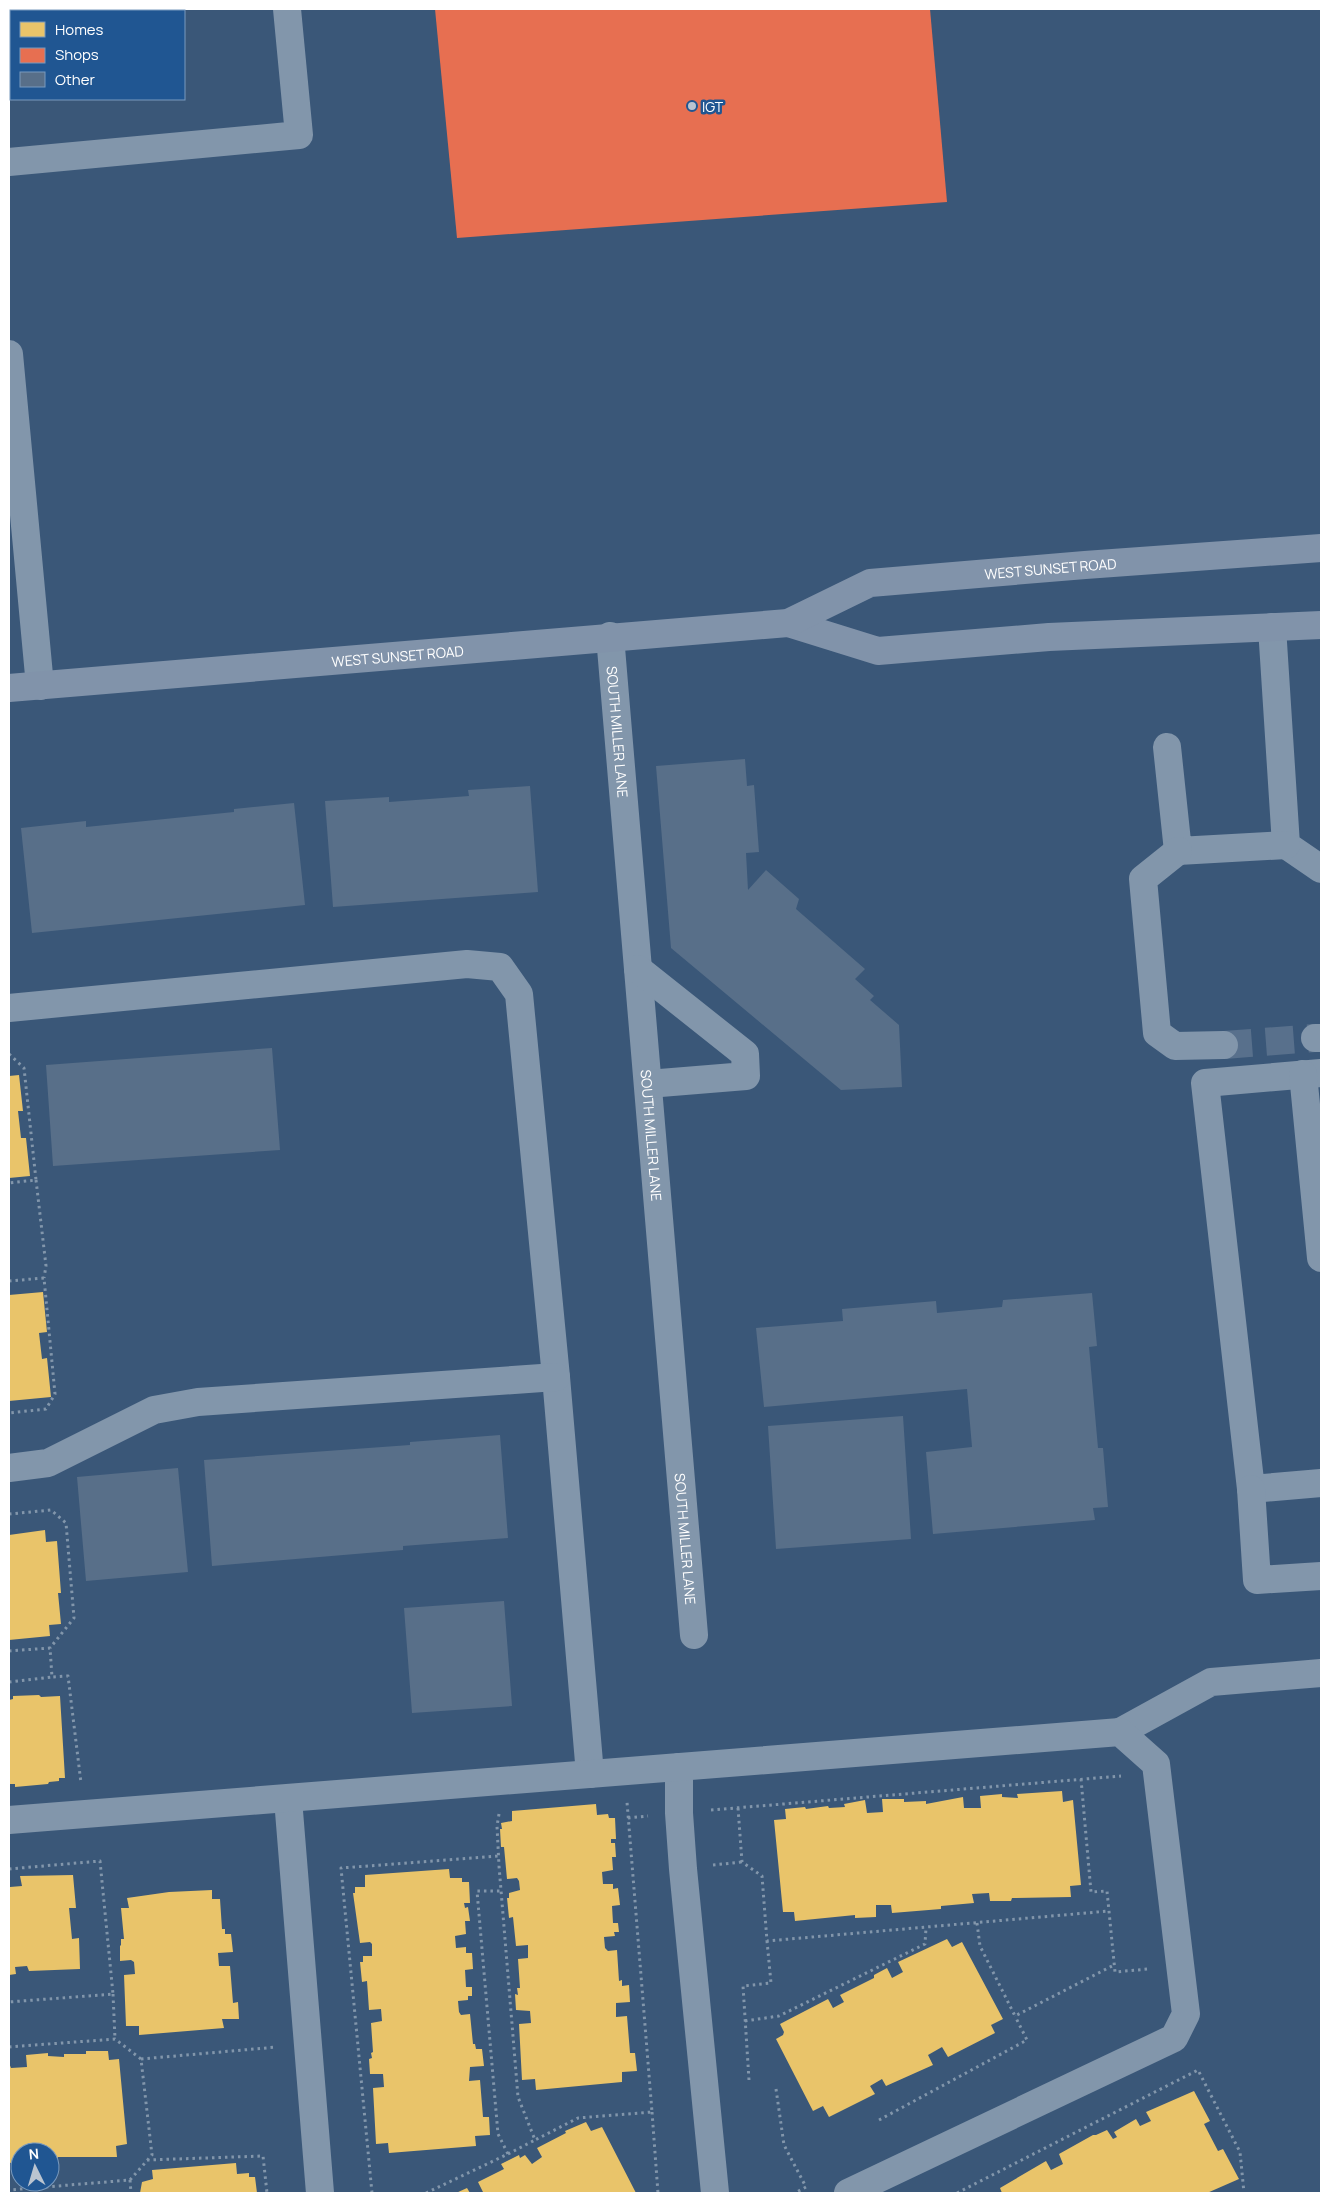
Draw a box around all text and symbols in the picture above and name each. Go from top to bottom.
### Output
legend [10,10,185,100]
text: Homes [55,19,104,40]
text: Shops [55,44,99,65]
text: Other [55,69,96,90]
place label: IGT [702,97,724,116]
marker: IGT [686,100,698,112]
street label: WEST SUNSET ROAD [984,553,1117,583]
street label: WEST SUNSET ROAD [331,641,464,671]
street label: SOUTH MILLER LANE [603,665,633,798]
street label: SOUTH MILLER LANE [637,1069,667,1202]
street label: SOUTH MILLER LANE [671,1472,701,1605]
north arrow [10,2142,60,2192]
text: N [28,2144,40,2163]

